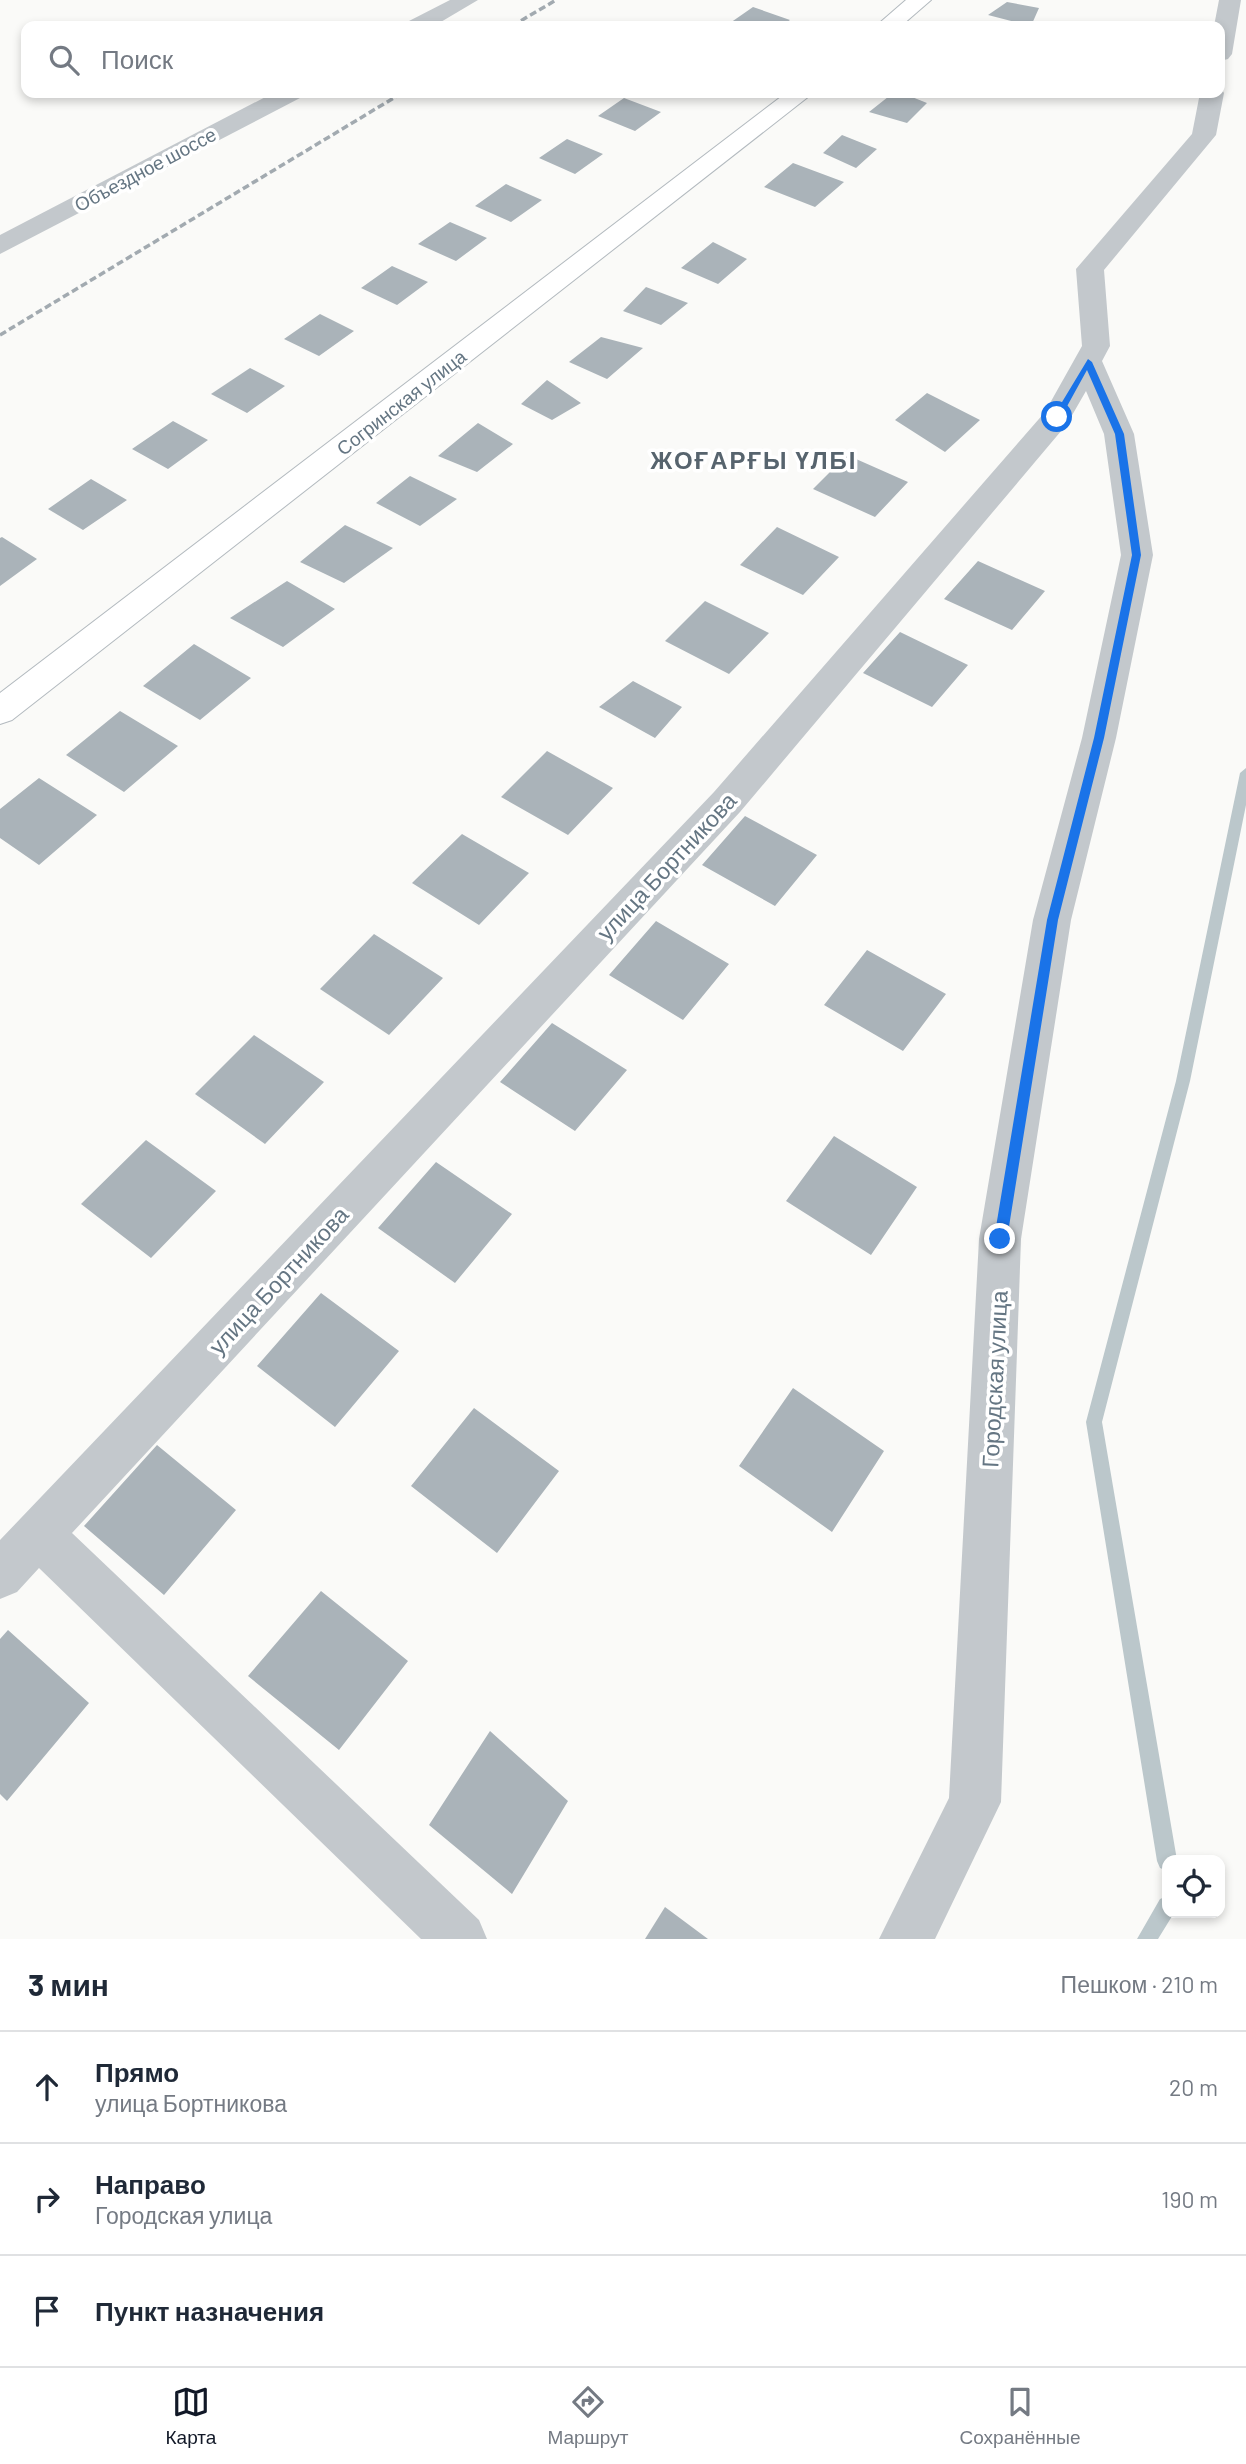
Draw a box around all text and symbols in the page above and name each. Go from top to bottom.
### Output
search box [21,21,1225,98]
icon: search [45,41,83,79]
text: Поиск [101,43,173,74]
street label: Объездное шоссе [70,122,220,216]
street label: Согринская улица [332,344,471,460]
route start [1041,401,1072,432]
district label: ЖОҒАРҒЫ ҮЛБІ [650,445,858,474]
street label: улица Бортникова [590,786,742,946]
street label: улица Бортникова [202,1200,354,1360]
route end [984,1223,1015,1254]
street label: Городская улица [975,1290,1013,1468]
map controls [1162,1855,1225,1918]
button: locate [1162,1855,1225,1918]
text: 3 мин [28,1966,109,2002]
text: Пешком · 210 m [1061,1970,1218,1998]
text: Прямо [95,2056,179,2087]
icon: ahead [28,2068,66,2106]
text: 20 m [1169,2073,1218,2101]
text: улица Бортникова [95,2089,287,2117]
text: Направо [95,2168,206,2199]
icon: right [28,2180,66,2218]
text: 190 m [1161,2185,1218,2213]
text: Городская улица [95,2201,272,2229]
icon: arrive [28,2292,66,2330]
text: Пункт назначения [95,2295,324,2326]
tab: Карта [166,2383,216,2449]
tab: Маршрут [547,2383,628,2449]
tab: Сохранённые [959,2383,1080,2449]

